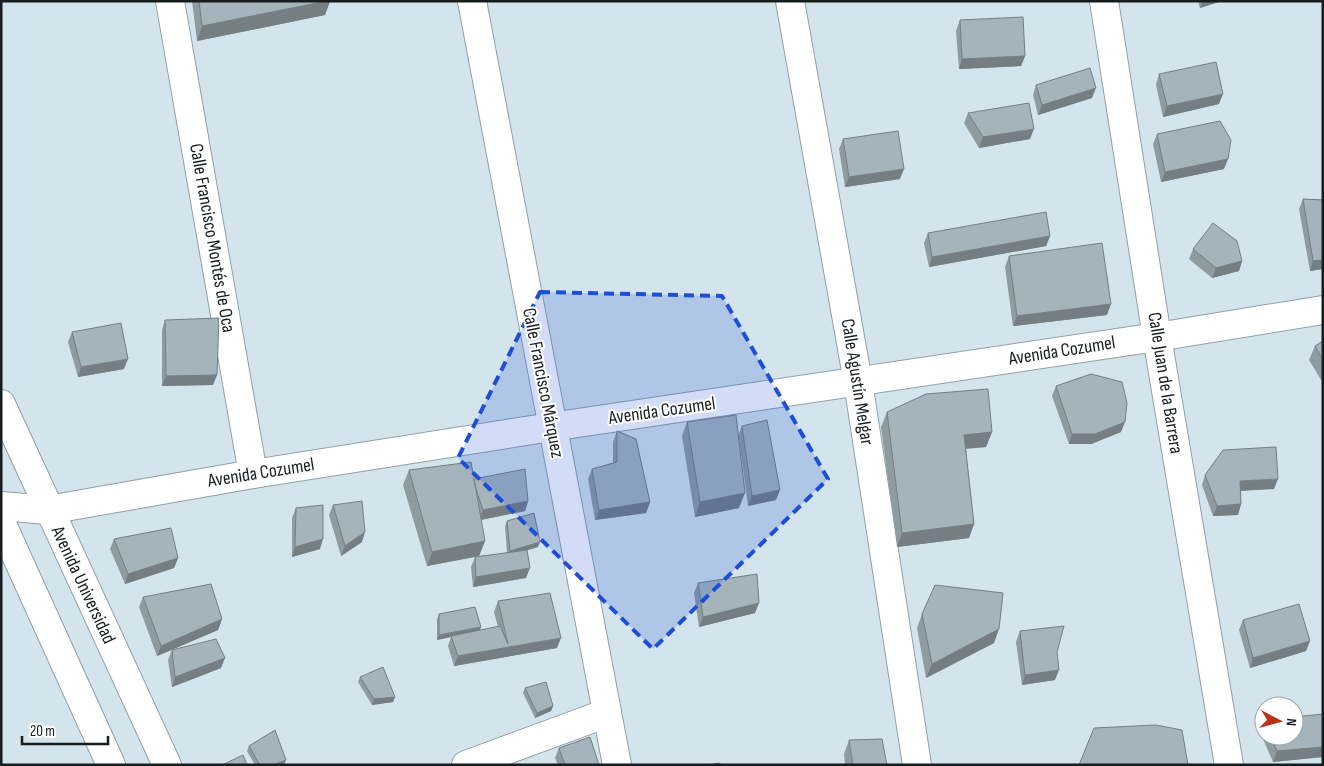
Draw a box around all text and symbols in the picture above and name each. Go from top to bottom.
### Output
street label: Calle Francisco Montés de Oca [184,142,240,334]
street label: Calle Francisco Márquez [517,306,569,460]
street label: Calle Juan de la Barrera [1142,310,1188,456]
street label: Calle Agustín Melgar [836,317,878,447]
street label: Avenida Cozumel [1006,331,1117,371]
street label: Avenida Cozumel [606,392,717,430]
street label: Avenida Cozumel [205,453,316,493]
street label: Avenida Universidad [45,522,120,648]
north arrow [1254,696,1304,746]
scale bar [22,714,109,746]
text: N [1283,718,1300,727]
text: 20 m [30,722,55,741]

